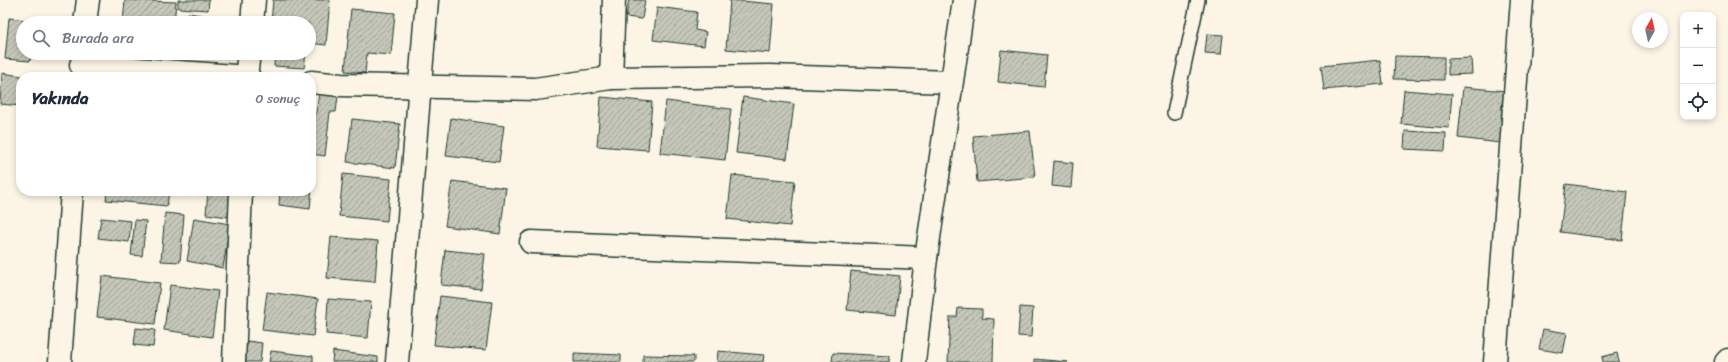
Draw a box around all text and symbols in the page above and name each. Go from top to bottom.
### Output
north arrow [1632,12,1668,48]
map controls [1680,12,1716,120]
button: + [1680,12,1716,48]
search box [16,16,316,60]
text: Burada ara [62,25,134,51]
icon: search [30,27,52,49]
button: − [1680,48,1716,84]
text: Yakında [32,83,88,113]
button: locate [1680,84,1716,120]
text: 0 sonuç [255,87,300,110]

